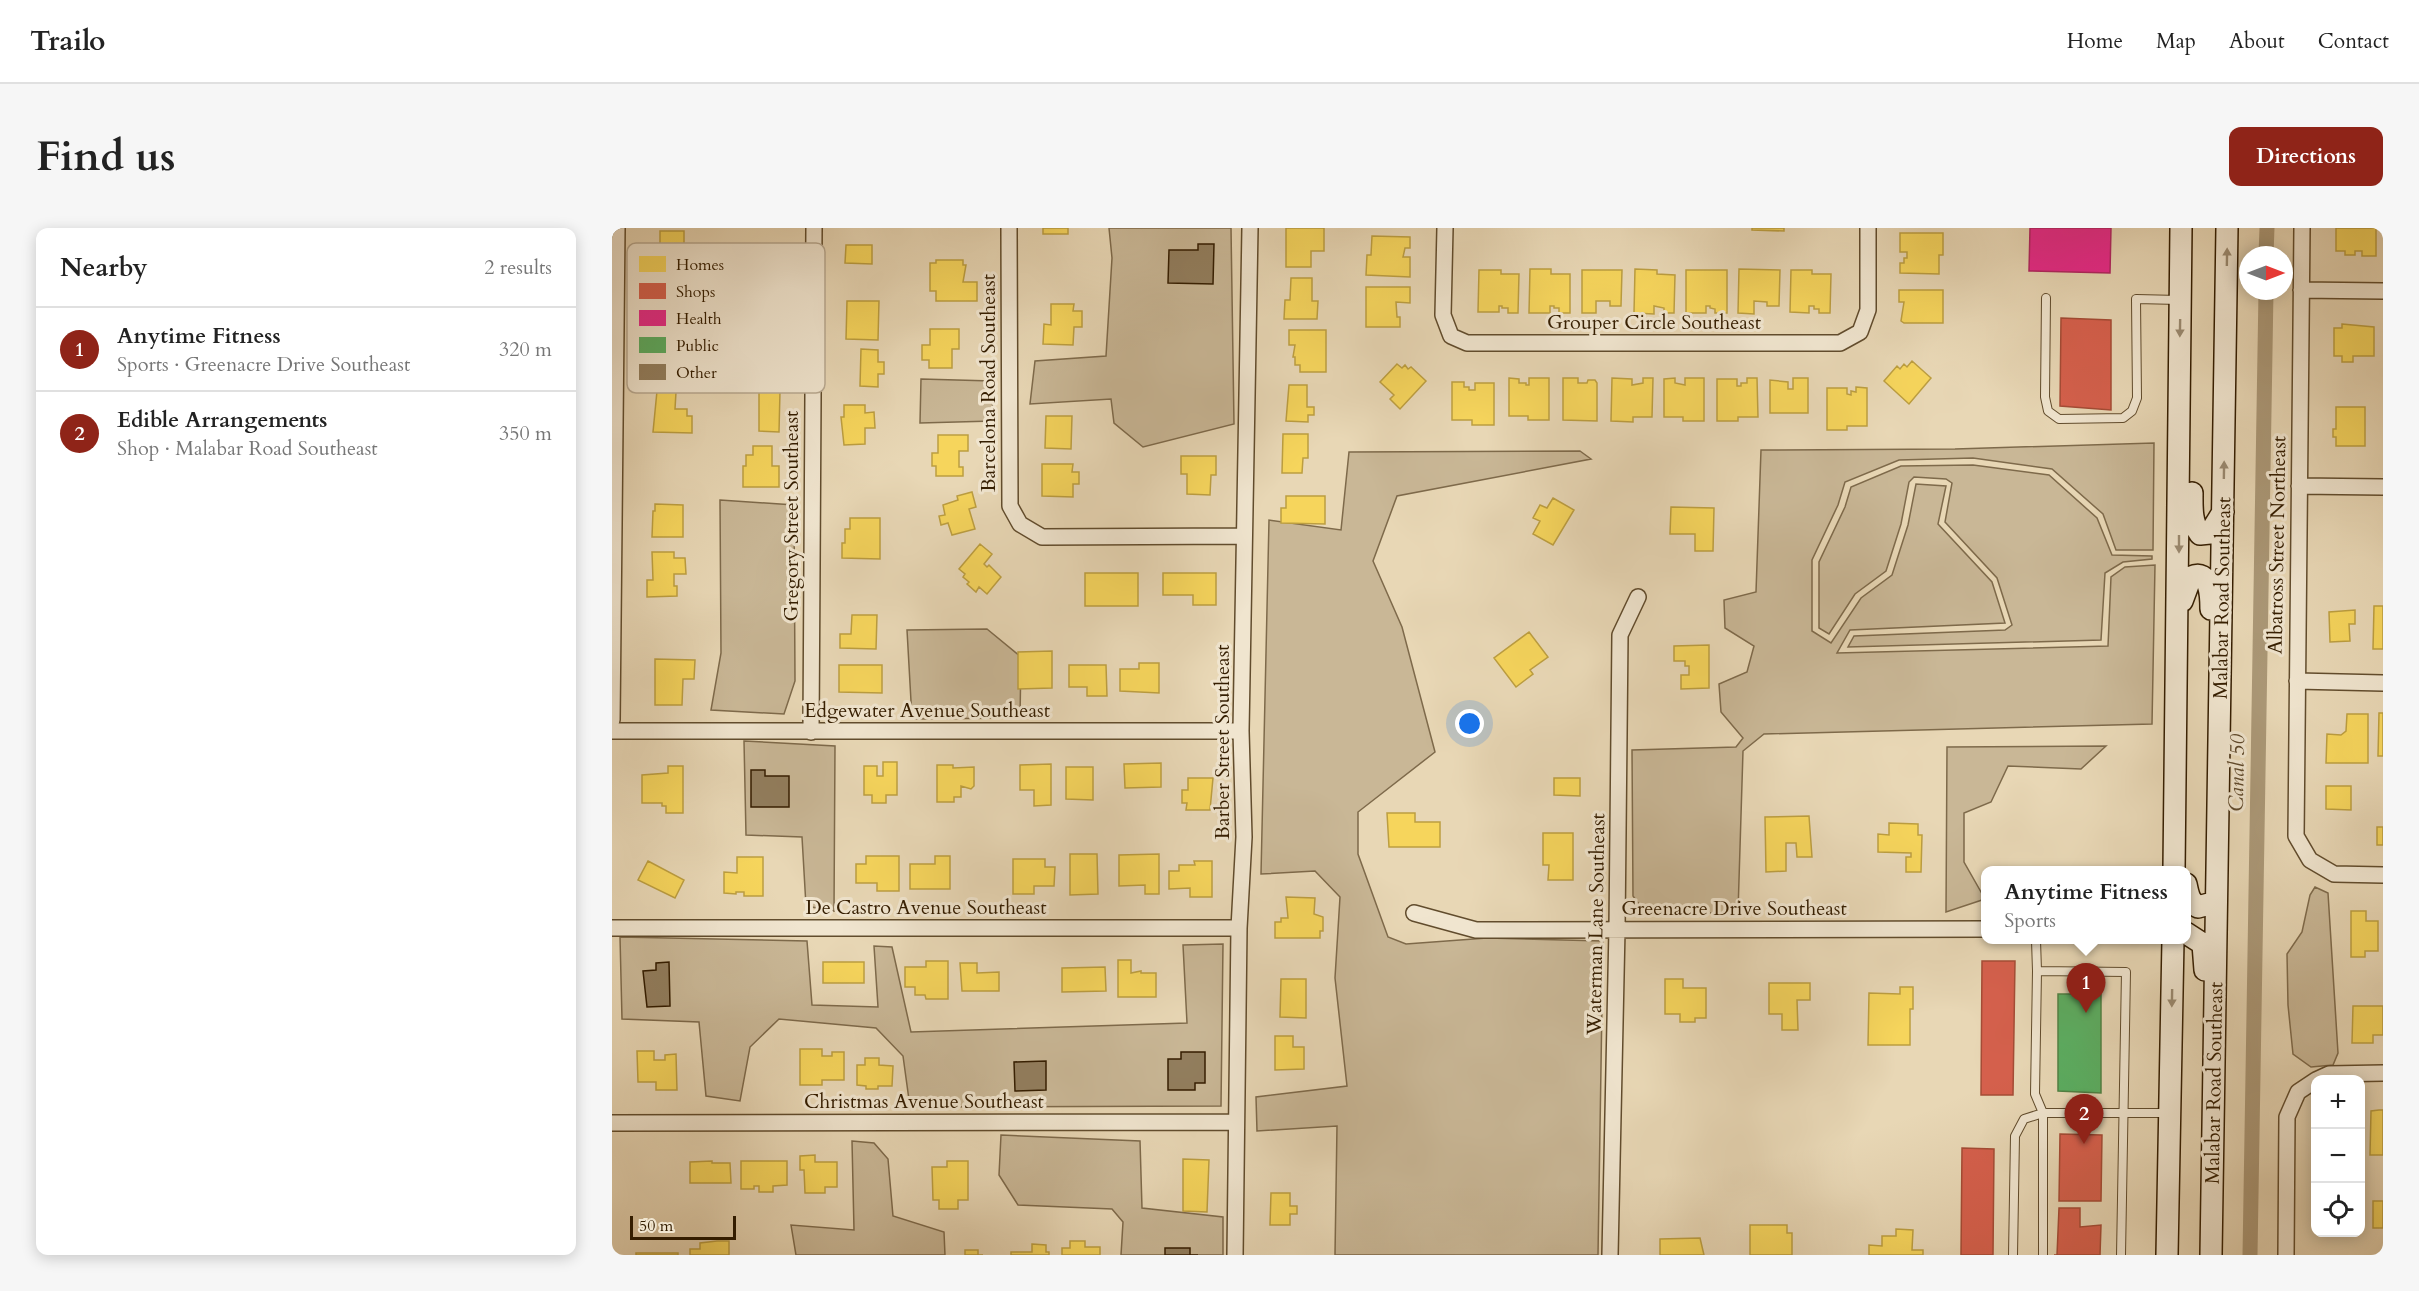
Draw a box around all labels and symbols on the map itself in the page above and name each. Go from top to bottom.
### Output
legend [627,243,825,393]
north arrow [2239,246,2293,300]
one-way arrow [2222,247,2232,266]
text: Homes [676,254,724,276]
street label: Barcelona Road Southeast [975,273,1002,492]
text: Shops [676,281,715,303]
text: Health [676,308,722,330]
street label: Grouper Circle Southeast [1547,309,1762,336]
one-way arrow [2175,319,2185,338]
text: Public [676,335,719,357]
text: Other [676,362,717,384]
street label: Gregory Street Southeast [778,410,805,621]
street label: Albatross Street Northeast [2262,435,2292,654]
one-way arrow [2219,460,2228,479]
street label: Malabar Road Southeast [2207,496,2237,699]
one-way arrow [2174,535,2184,554]
street label: Barber Street Southeast [1209,644,1236,840]
street label: Edgewater Avenue Southeast [804,697,1051,724]
your location [1455,709,1484,738]
water label: Canal 50 [2222,733,2252,812]
street label: Waterman Lane Southeast [1581,812,1611,1036]
street label: De Castro Avenue Southeast [805,894,1047,921]
street label: Greenacre Drive Southeast [1621,895,1848,922]
pin: 1 [2066,964,2106,1013]
street label: Malabar Road Southeast [2199,981,2229,1184]
one-way arrow [2167,988,2177,1007]
street label: Christmas Avenue Southeast [804,1088,1045,1115]
pin: 2 [2064,1094,2104,1144]
scale bar [630,1213,736,1240]

